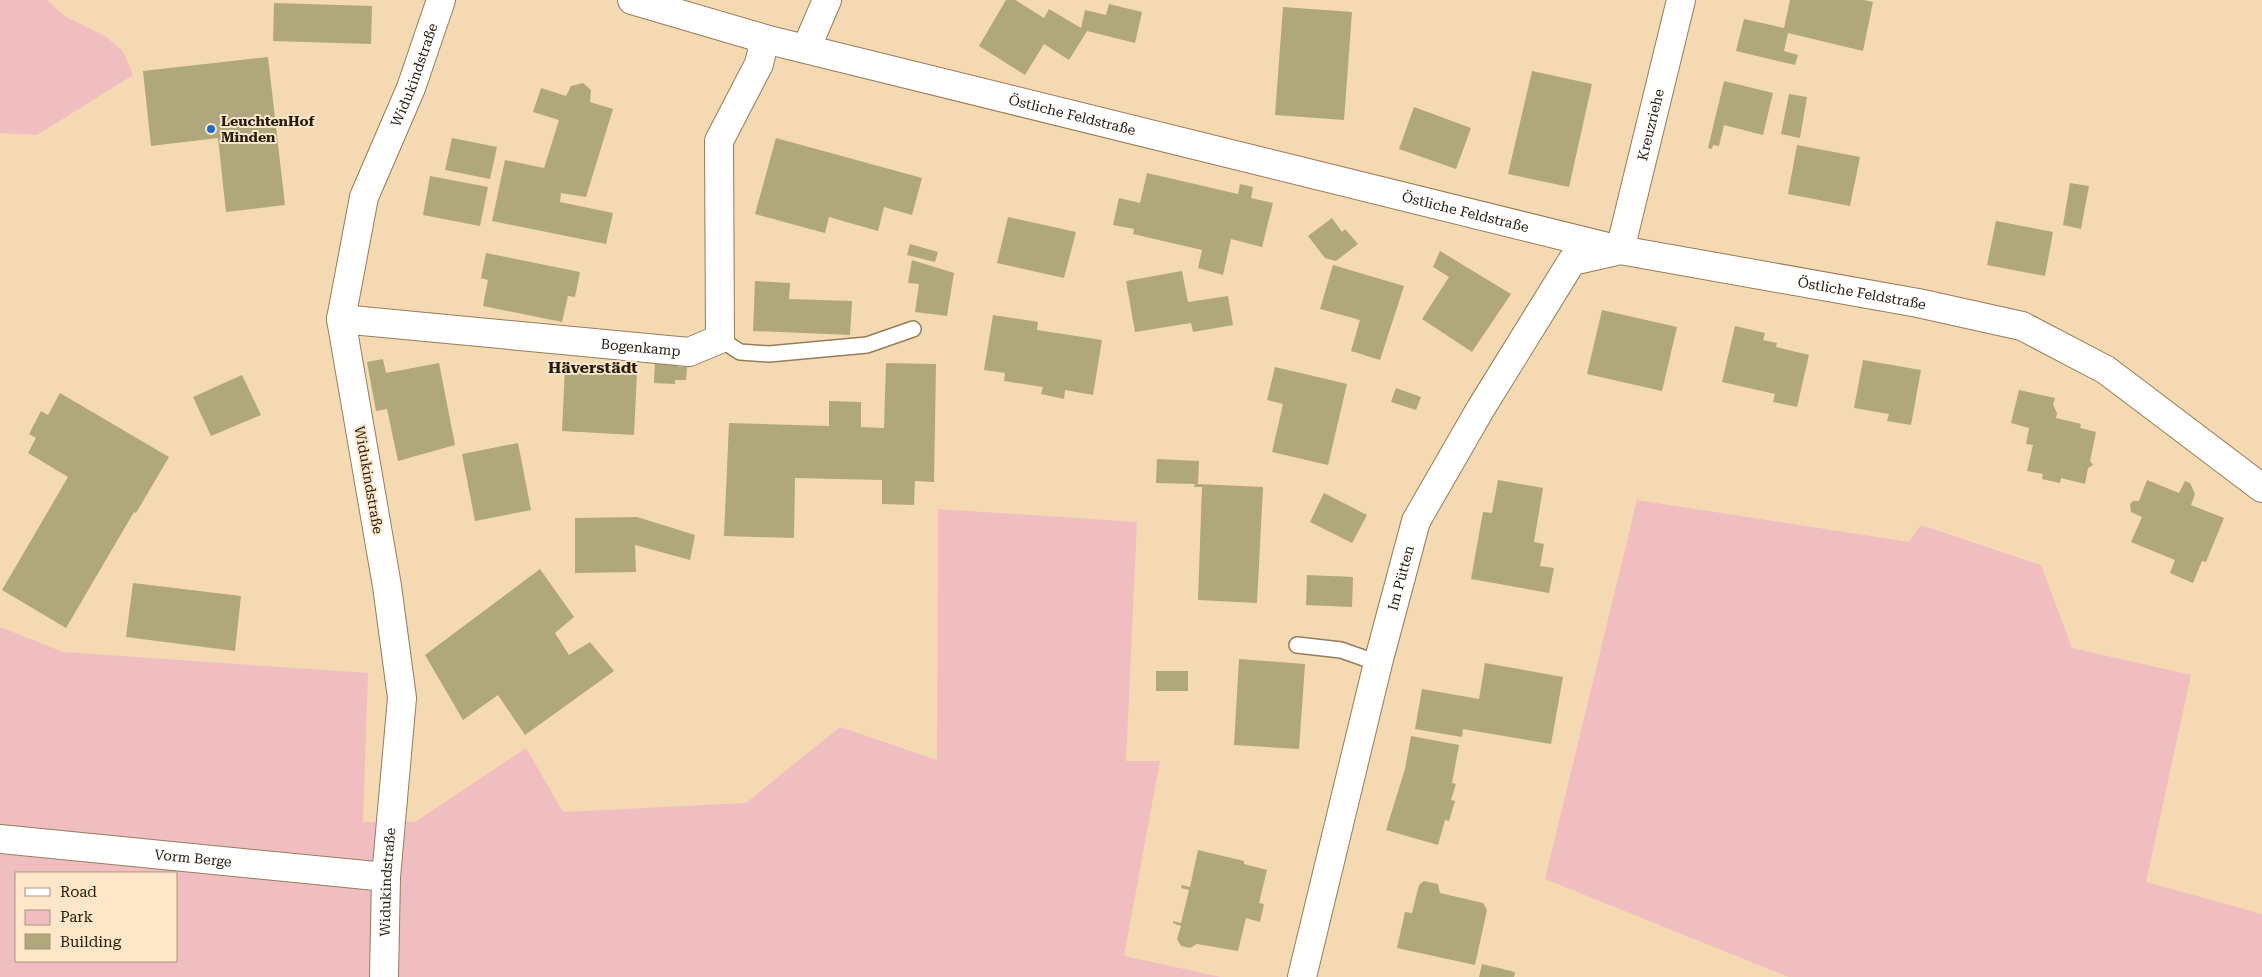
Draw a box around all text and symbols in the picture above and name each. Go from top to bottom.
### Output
street label: Widukindstraße [387,21,441,129]
street label: Kreuzriehe [1634,87,1667,162]
street label: Östliche Feldstraße [1007,91,1138,138]
place label: LeuchtenHof Minden [221,113,315,145]
marker: LeuchtenHof Minden [205,123,217,135]
street label: Östliche Feldstraße [1400,188,1531,235]
street label: Östliche Feldstraße [1797,274,1928,313]
street label: Bogenkamp [600,336,681,359]
district label: Häverstädt [548,358,638,377]
street label: Widukindstraße [352,425,386,535]
street label: Im Pütten [1384,544,1417,612]
street label: Widukindstraße [377,827,398,937]
street label: Vorm Berge [154,846,233,870]
legend [15,872,178,962]
text: Road [60,883,97,901]
text: Park [60,908,94,926]
text: Building [60,933,122,951]

